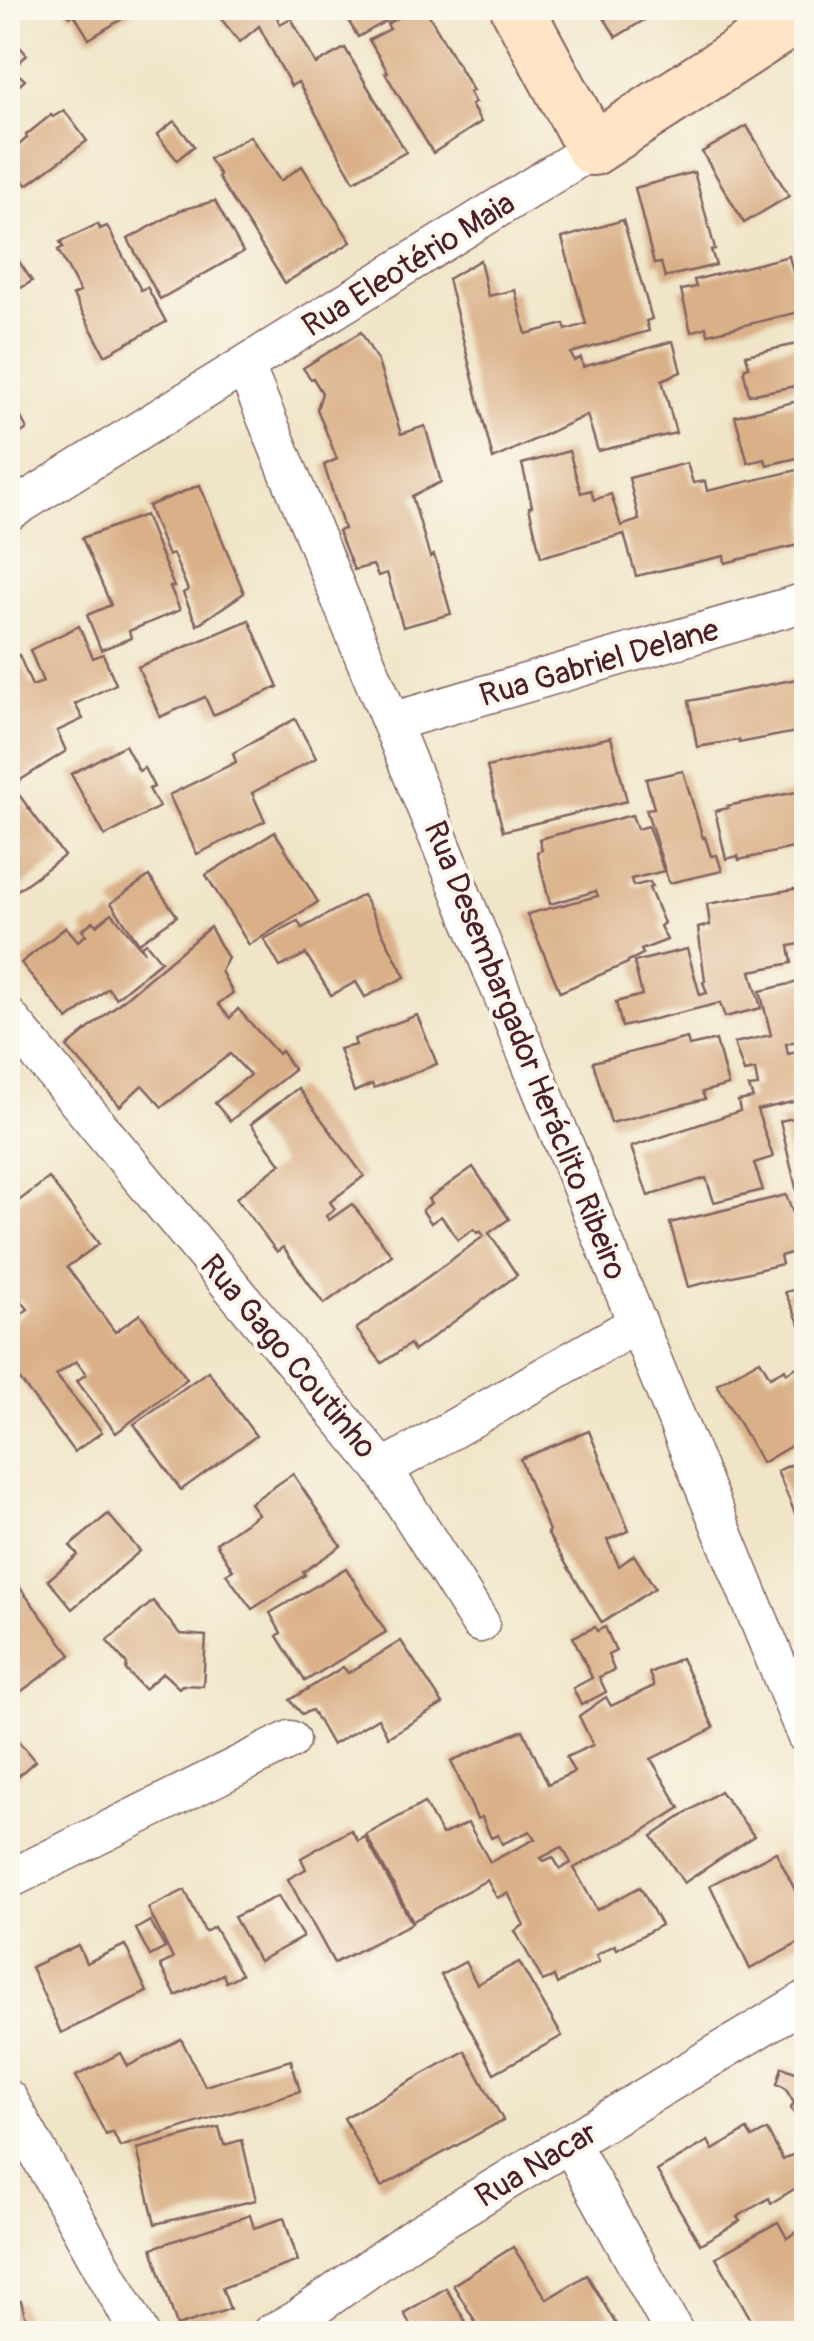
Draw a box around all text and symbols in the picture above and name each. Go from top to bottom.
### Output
street label: Rua Eleotério Maia [295,183,522,346]
street label: Rua Gabriel Delane [475,610,724,716]
street label: Rua Desembargador Heráclito Ribeiro [415,815,636,1286]
street label: Rua Gago Coutinho [191,1246,385,1467]
street label: Rua Nacar [468,2113,605,2217]

